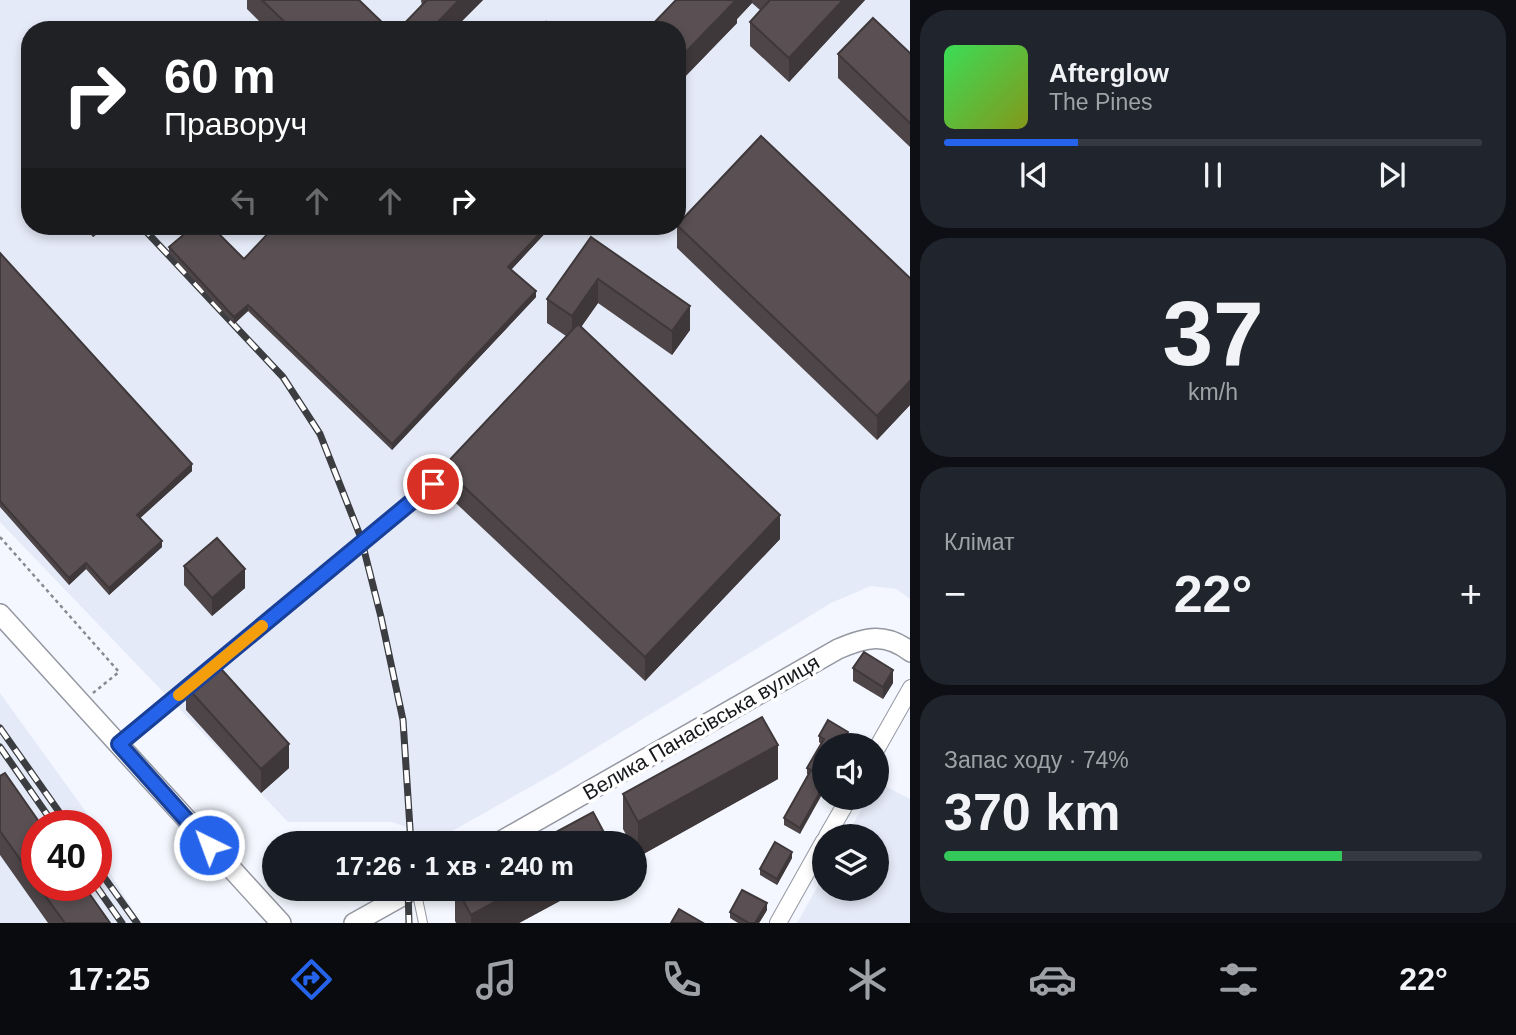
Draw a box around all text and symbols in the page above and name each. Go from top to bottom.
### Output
icon: right [49,49,140,140]
text: 60 m [164,49,276,103]
text: Afterglow [1049,58,1169,88]
text: The Pines [1049,89,1153,115]
text: Праворуч [164,106,307,142]
icon: previous [1015,156,1053,194]
icon: pause [1194,156,1232,194]
icon: next [1373,156,1411,194]
icon: left [225,182,263,220]
icon: ahead [298,182,336,220]
icon: ahead [371,182,409,220]
icon: right [444,182,482,220]
text: 37 [1162,283,1264,384]
text: km/h [1188,379,1238,405]
pin [403,454,463,514]
icon: arrive [414,465,452,503]
text: Клімат [944,529,1015,555]
text: 22° [1174,565,1252,623]
text: − [944,573,966,615]
text: + [1460,573,1482,615]
street label: Велика Панасівська вулиця [579,650,823,804]
map controls [812,733,889,901]
button: sound [812,733,889,810]
text: Запас ходу · 74% [944,747,1129,773]
text: 370 km [944,783,1120,841]
position arrow [172,808,246,882]
speed limit sign: 40 [21,810,112,901]
button: layers [812,824,889,901]
text: 17:26 · 1 хв · 240 m [335,851,574,881]
icon: directions [287,955,336,1004]
icon: music [472,955,521,1004]
icon: phone [657,955,706,1004]
icon: climate [843,955,892,1004]
icon: car [1028,955,1077,1004]
icon: filters [1214,955,1263,1004]
text: 17:25 [68,961,150,997]
text: 22° [1399,961,1448,997]

